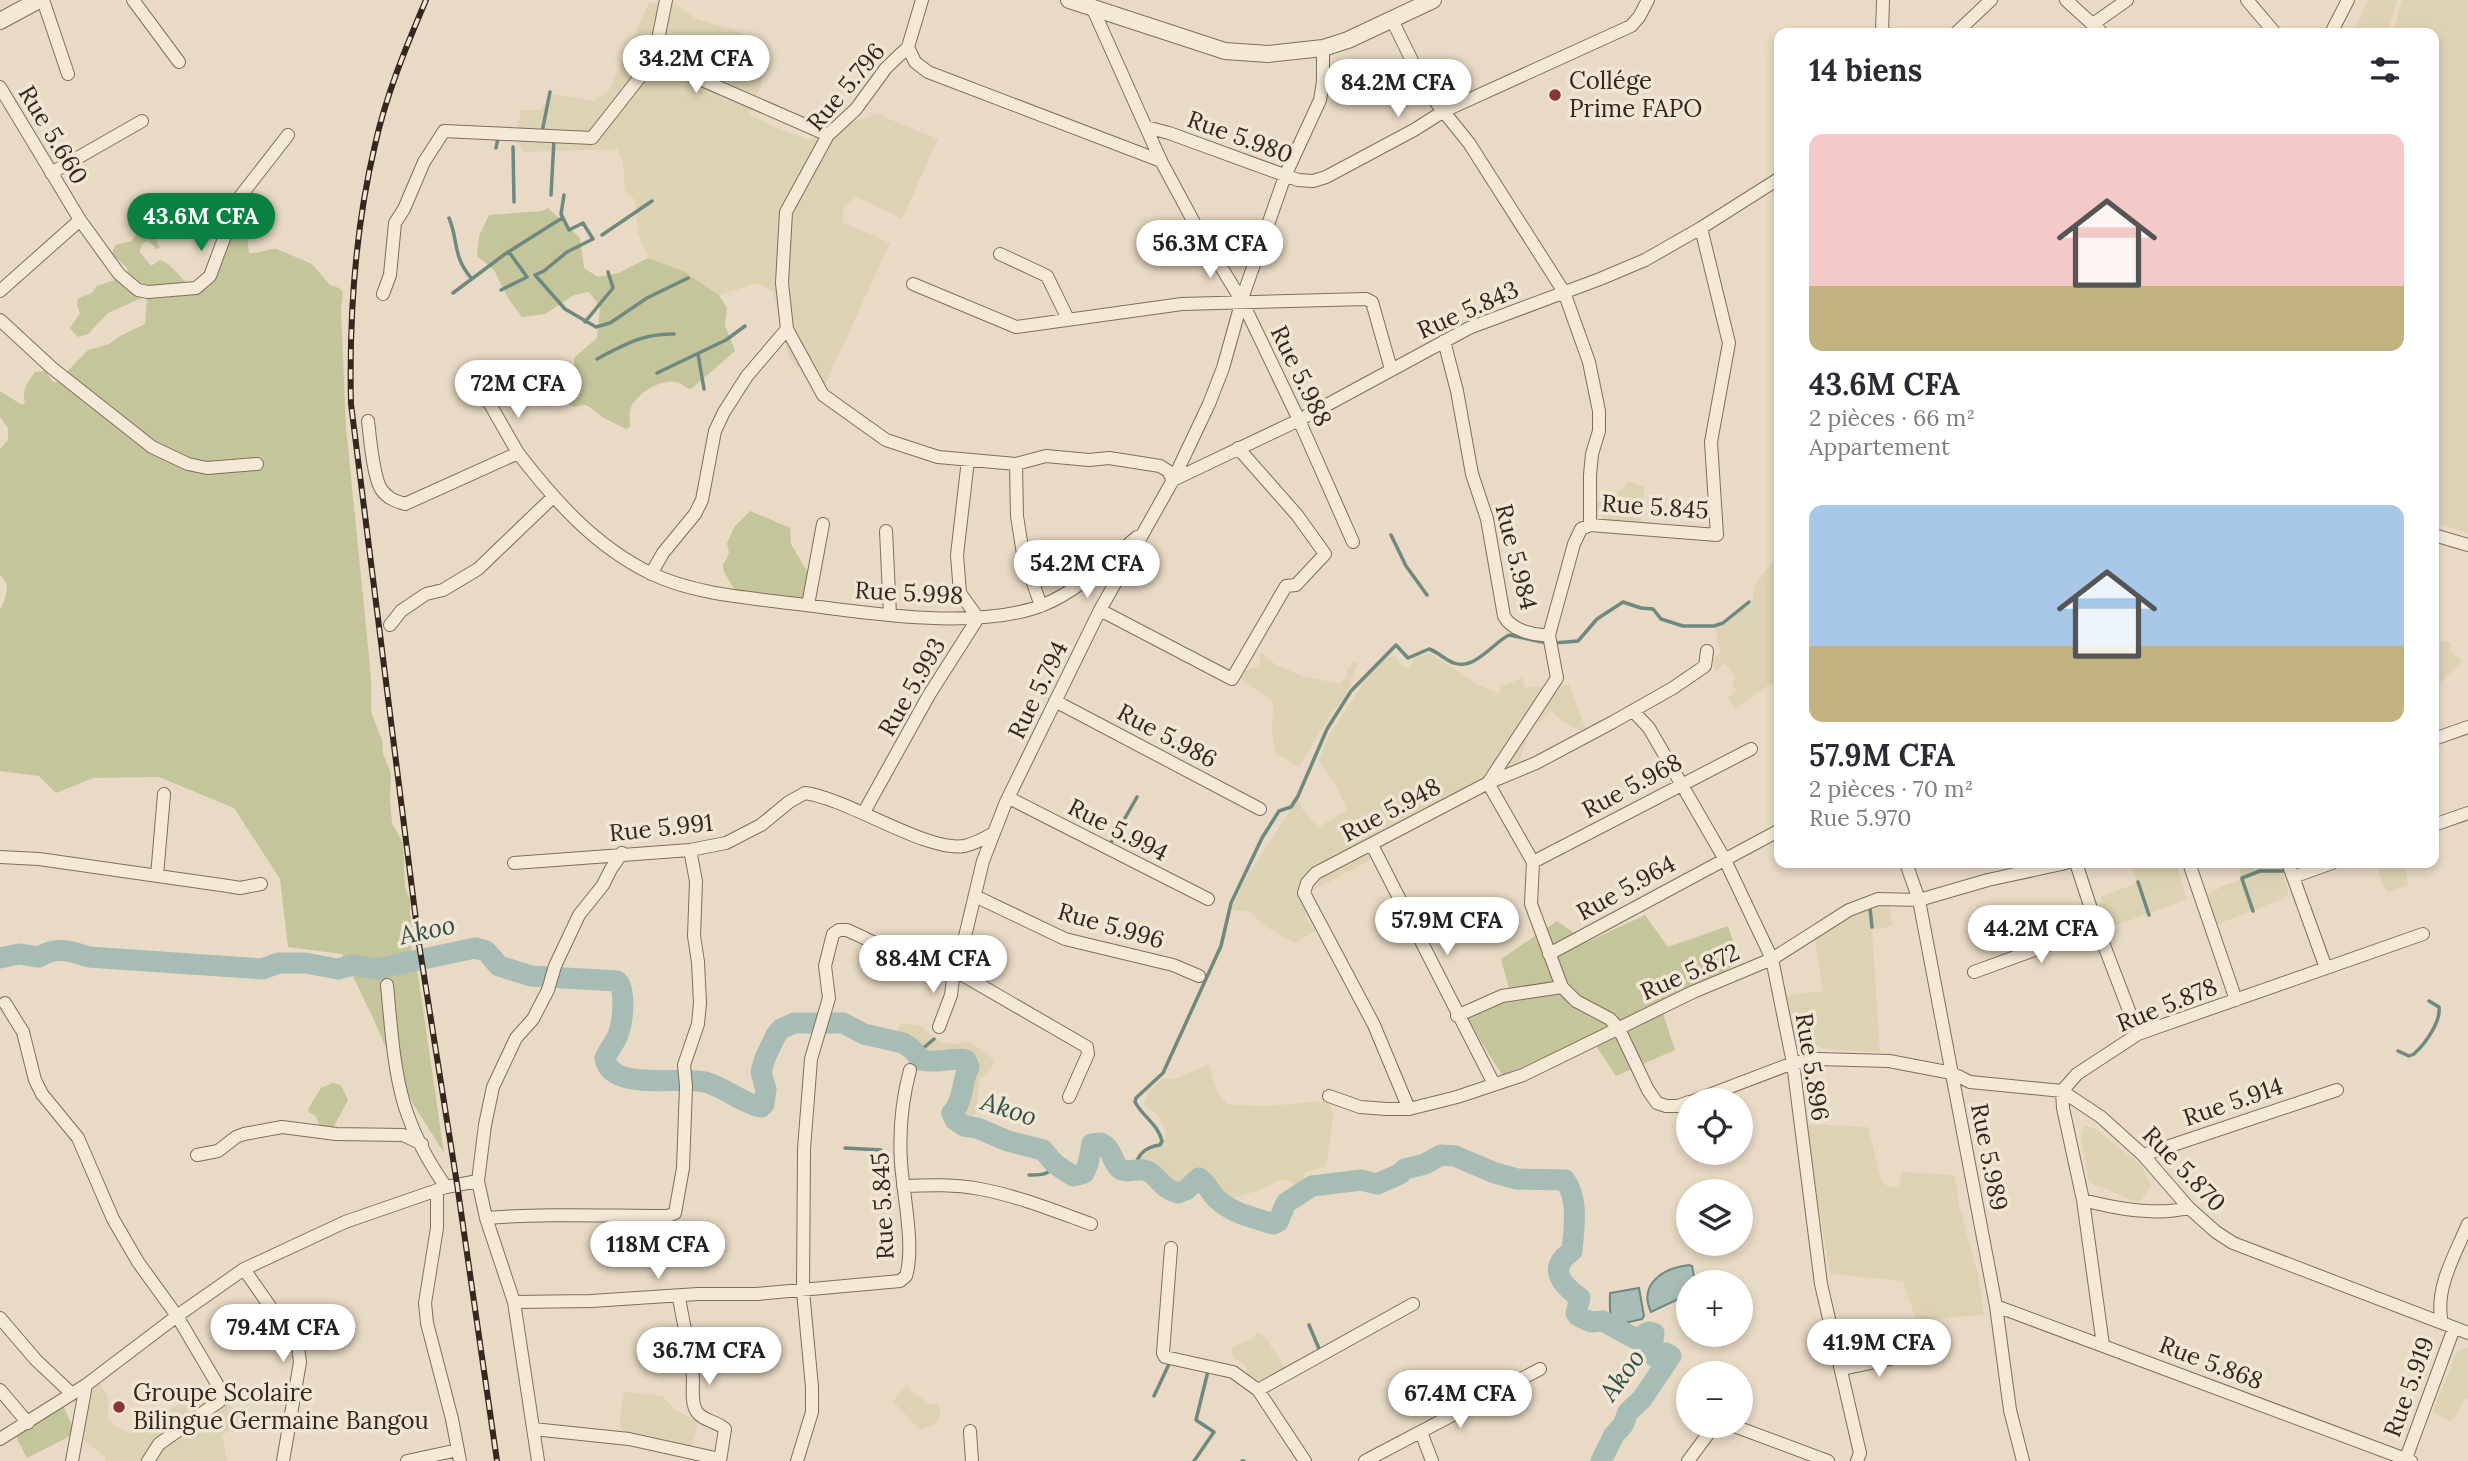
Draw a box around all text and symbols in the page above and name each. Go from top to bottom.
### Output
pin: 34.2M CFA [616,36,776,95]
street label: Rue 5.796 [800,36,891,137]
text: 34.2M CFA [639,43,753,72]
text: 14 biens [1809,51,1922,89]
icon: filters [2366,51,2404,89]
pin: 84.2M CFA [1318,60,1478,119]
place label: Collége Prime FAPO [1569,65,1702,124]
text: 84.2M CFA [1341,67,1455,96]
street label: Rue 5.660 [12,80,95,190]
marker: Collége Prime FAPO [1547,87,1563,103]
street label: Rue 5.980 [1183,103,1297,170]
icon: home [2044,180,2170,306]
pin: 43.6M CFA [121,194,281,253]
text: 43.6M CFA [143,201,259,230]
pin: 56.3M CFA [1130,220,1290,280]
text: 56.3M CFA [1152,228,1268,257]
street label: Rue 5.843 [1412,274,1523,346]
street label: Rue 5.988 [1264,320,1339,431]
pin: 72M CFA [453,360,583,420]
text: 43.6M CFA [1809,365,1960,403]
text: 72M CFA [471,368,565,397]
text: 2 pièces · 66 m² [1809,403,1975,432]
text: Appartement [1809,432,1950,461]
street label: Rue 5.845 [1600,487,1710,526]
street label: Rue 5.984 [1488,501,1545,613]
pin: 54.2M CFA [1007,540,1167,600]
text: 54.2M CFA [1030,548,1144,577]
icon: home [2044,551,2170,677]
street label: Rue 5.998 [854,574,964,611]
street label: Rue 5.993 [871,632,952,742]
street label: Rue 5.794 [1001,636,1074,744]
street label: Rue 5.986 [1112,696,1223,775]
text: 57.9M CFA [1809,736,1955,774]
street label: Rue 5.968 [1576,746,1687,825]
street label: Rue 5.948 [1336,771,1446,849]
text: 2 pièces · 70 m² [1809,774,1973,803]
street label: Rue 5.994 [1063,791,1174,868]
text: Rue 5.970 [1809,803,1912,832]
street label: Rue 5.991 [608,807,714,848]
street label: Rue 5.964 [1571,848,1681,927]
street label: Rue 5.996 [1054,896,1168,955]
pin: 57.9M CFA [1367,898,1527,957]
text: 57.9M CFA [1391,905,1503,934]
pin: 44.2M CFA [1961,906,2121,965]
water label: Akoo [395,907,458,952]
text: 44.2M CFA [1984,913,2098,942]
pin: 88.4M CFA [853,936,1013,995]
street label: Rue 5.872 [1635,936,1744,1007]
text: 88.4M CFA [875,943,991,972]
street label: Rue 5.878 [2112,970,2222,1039]
street label: Rue 5.896 [1789,1011,1836,1123]
street label: Rue 5.914 [2179,1070,2287,1133]
water label: Akoo [976,1084,1041,1133]
map controls [1676,1088,1753,1438]
button: locate [1676,1088,1753,1165]
street label: Rue 5.989 [1964,1101,2015,1213]
street label: Rue 5.870 [2136,1119,2233,1218]
street label: Rue 5.845 [864,1152,901,1260]
button: layers [1676,1179,1753,1256]
pin: 118M CFA [586,1222,730,1281]
text: 118M CFA [606,1229,710,1258]
button: + [1676,1270,1753,1347]
pin: 79.4M CFA [203,1304,363,1364]
text: 79.4M CFA [226,1312,340,1341]
pin: 41.9M CFA [1799,1320,1959,1379]
text: 41.9M CFA [1823,1327,1935,1356]
pin: 36.7M CFA [629,1328,789,1387]
street label: Rue 5.868 [2155,1329,2267,1396]
street label: Rue 5.919 [2376,1333,2441,1441]
text: 36.7M CFA [652,1335,766,1364]
water label: Akoo [1591,1342,1652,1408]
button: − [1676,1361,1753,1438]
pin: 67.4M CFA [1380,1370,1540,1430]
place label: Groupe Scolaire Bilingue Germaine Bangou [133,1377,429,1436]
text: 67.4M CFA [1404,1378,1516,1407]
marker: Groupe Scolaire Bilingue Germaine Bangou [111,1399,127,1415]

